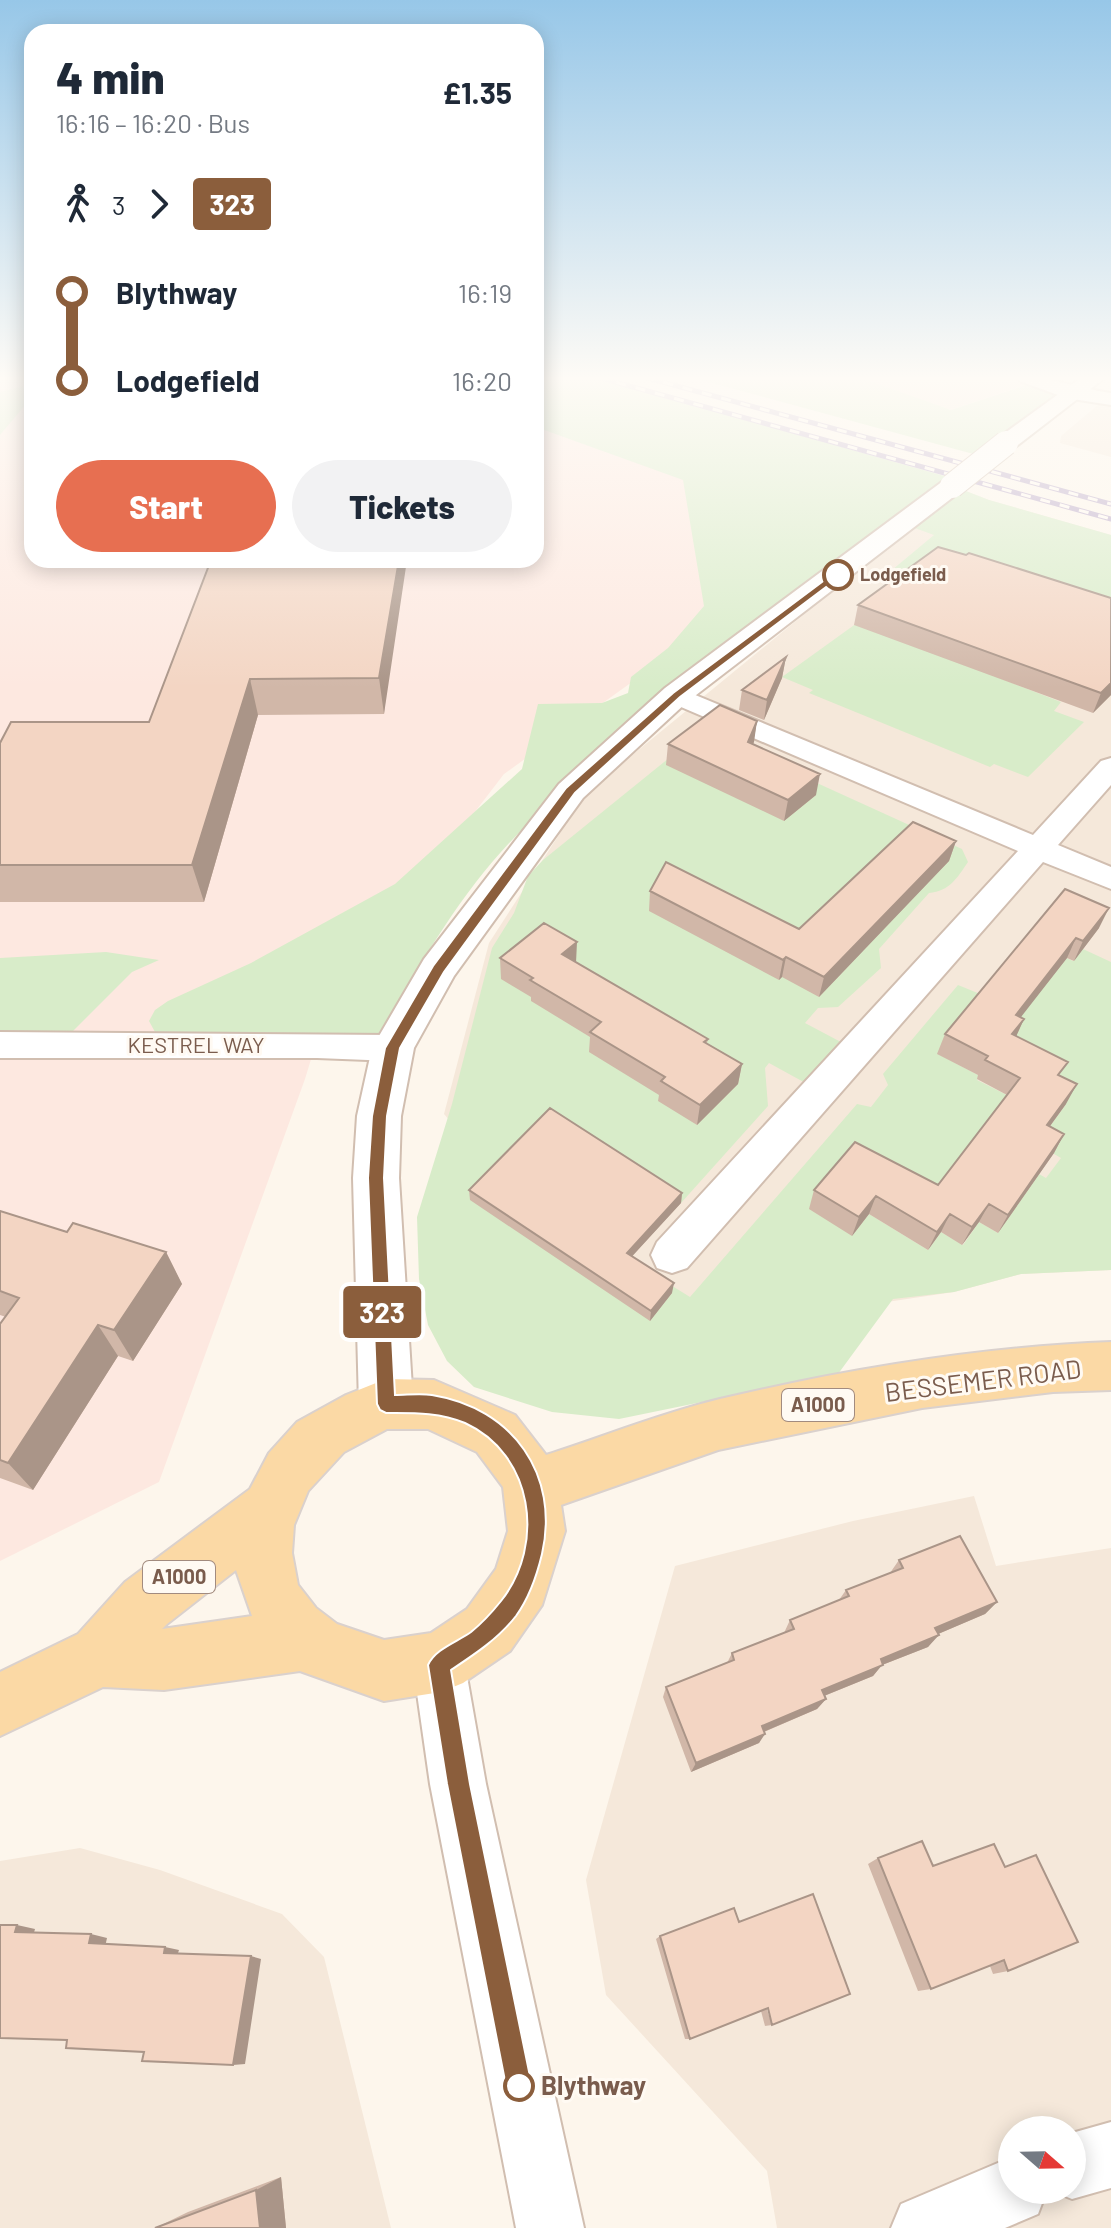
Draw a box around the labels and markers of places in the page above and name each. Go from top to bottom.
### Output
marker: Lodgefield [823,560,853,590]
place label: Lodgefield [860,563,946,585]
place label: Blythway [541,2069,646,2100]
marker: Blythway [504,2071,534,2101]

